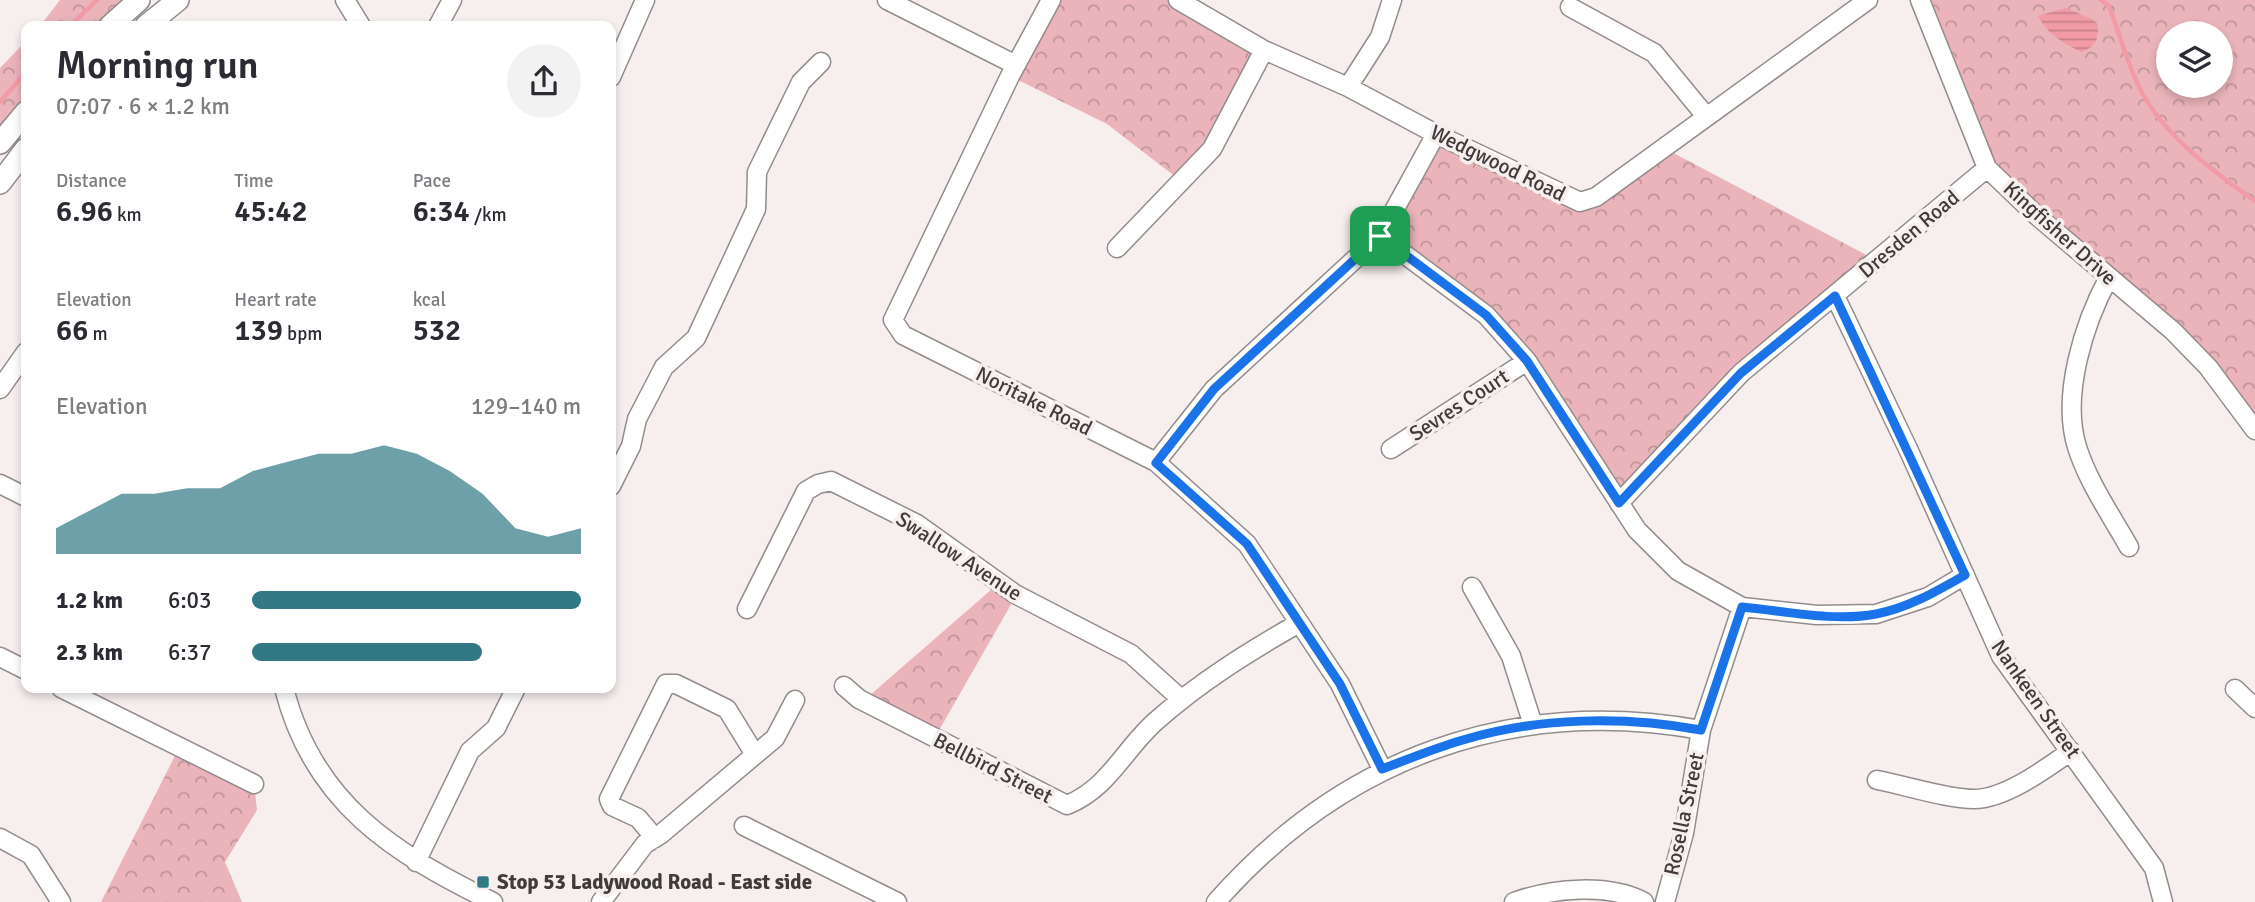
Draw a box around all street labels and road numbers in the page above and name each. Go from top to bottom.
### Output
street label: Wedgwood Road [1426,119,1570,207]
street label: Kingfisher Drive [1998,175,2122,291]
street label: Dresden Road [1853,184,1965,284]
street label: Noritake Road [971,361,1097,441]
street label: Sevres Court [1404,363,1514,447]
street label: Swallow Avenue [891,506,1027,606]
street label: Nankeen Street [1986,635,2086,763]
street label: Bellbird Street [929,727,1057,809]
street label: Rosella Street [1658,750,1710,878]

